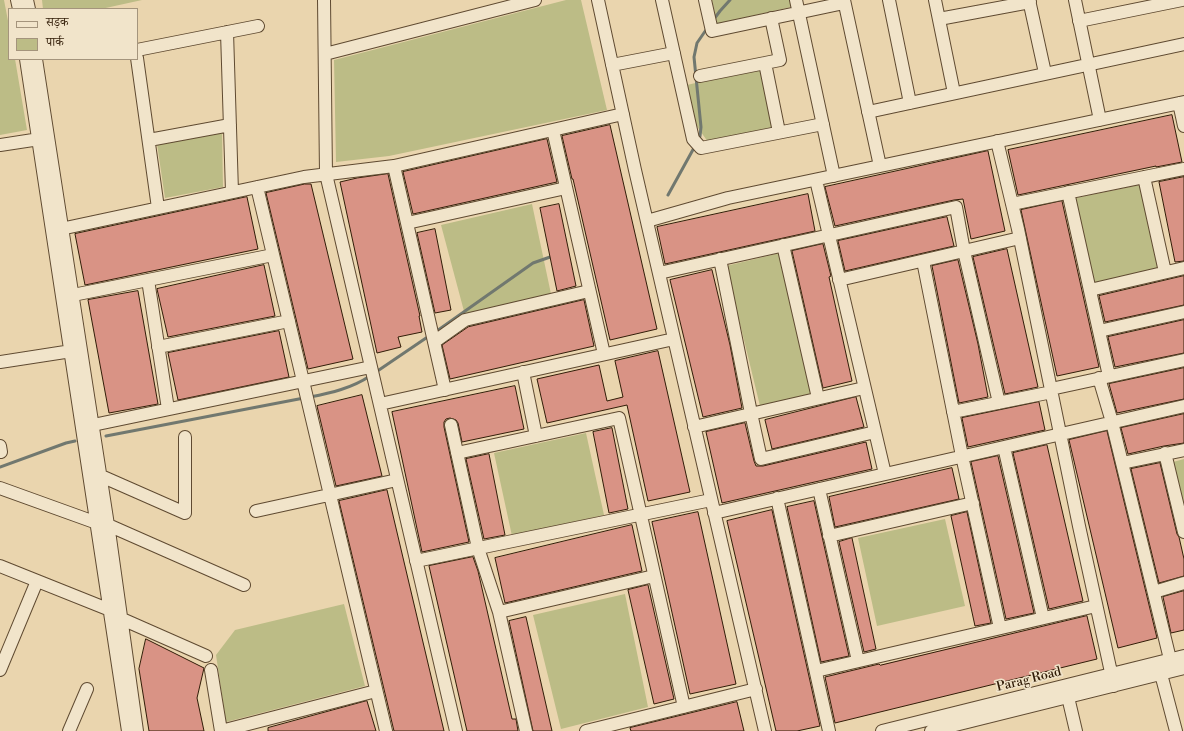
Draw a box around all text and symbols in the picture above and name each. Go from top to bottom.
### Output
legend [8,8,138,60]
text: सड़क [46,15,69,30]
text: पार्क [46,35,64,50]
street label: Parag Road [995,664,1063,696]

